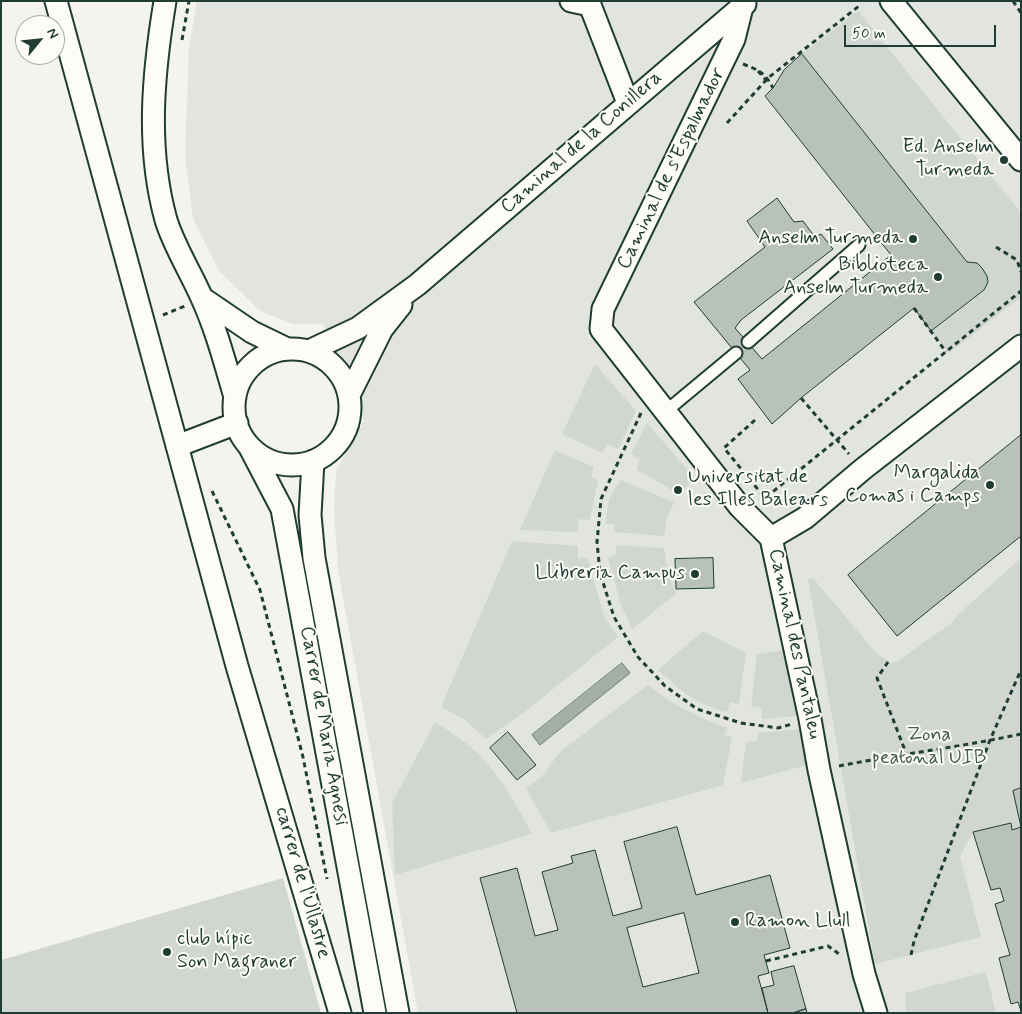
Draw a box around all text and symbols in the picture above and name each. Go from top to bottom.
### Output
north arrow [15,15,65,65]
scale bar [847,15,1000,47]
text: 50 m [852,24,886,44]
text: N [42,25,62,42]
street label: Caminal de s'Espalmador [613,64,731,274]
street label: Caminal de la Conillera [496,66,668,220]
place label: Ed. Anselm Turmeda [903,136,994,183]
marker: Ed. Anselm Turmeda [998,154,1010,166]
place label: Anselm Turmeda [758,227,903,251]
marker: Anselm Turmeda [907,233,919,245]
place label: Biblioteca Anselm Turmeda [783,254,928,301]
marker: Biblioteca Anselm Turmeda [932,271,944,283]
place label: Margalida Comas i Camps [845,462,980,509]
place label: Universitat de les Illes Balears [688,466,828,513]
marker: Margalida Comas i Camps [984,479,996,491]
marker: Universitat de les Illes Balears [672,484,684,496]
street label: Caminal des Pantaleu [762,547,826,741]
place label: Llibreria Campus [535,562,685,586]
marker: Llibreria Campus [689,568,701,580]
street label: Carrer de Maria Agnesi [294,624,352,828]
park label: Zona peatonal UIB [872,724,986,771]
street label: carrer de l'Ullastre [269,804,335,962]
place label: Ramon Llull [745,910,850,934]
marker: Ramon Llull [729,916,741,928]
place label: club hípic Son Magraner [177,928,297,975]
marker: club hípic Son Magraner [161,946,173,958]

